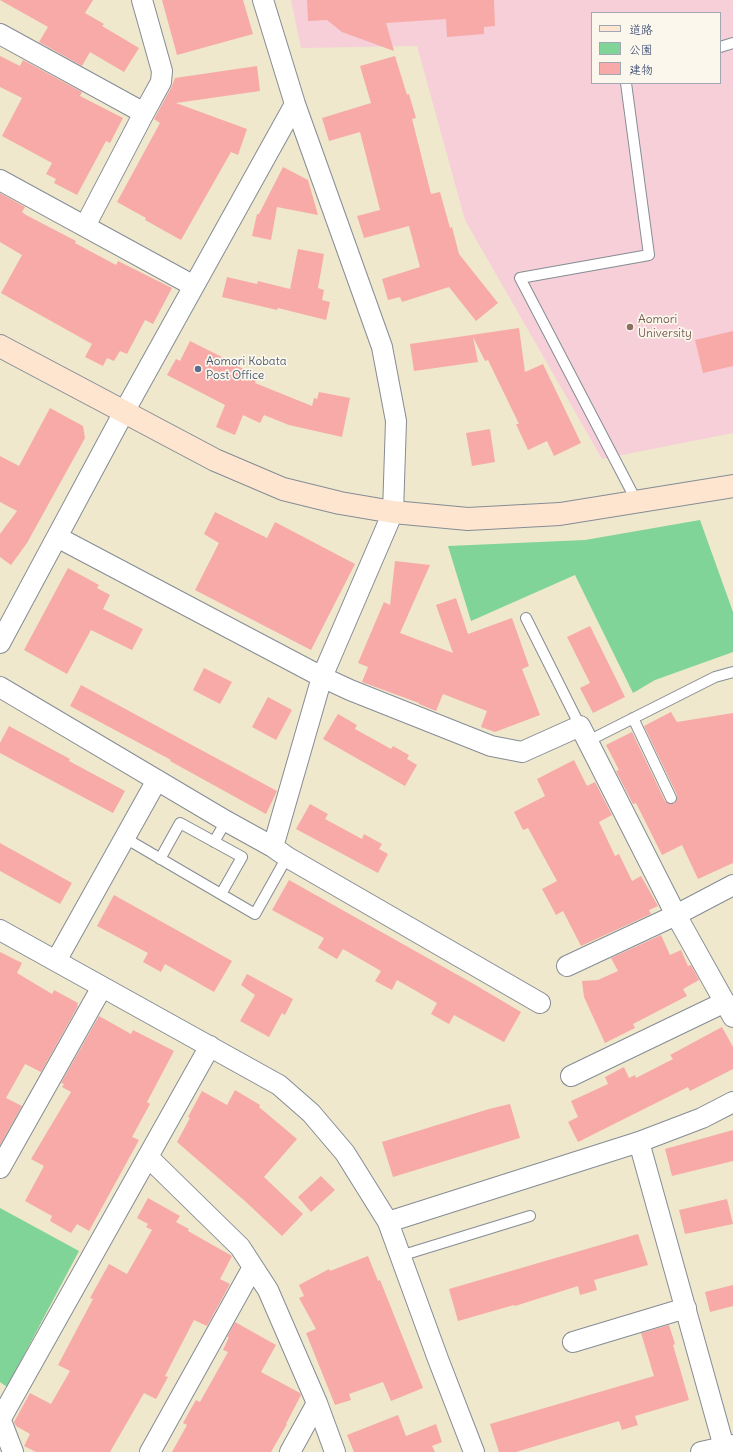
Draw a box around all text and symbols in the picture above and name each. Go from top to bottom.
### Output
legend [591,12,721,84]
text: 道路 [629,22,653,37]
text: 公園 [629,42,653,57]
text: 建物 [629,62,653,77]
place label: Aomori University [638,313,692,341]
marker: Aomori University [625,322,635,332]
place label: Aomori Kobata Post Office [206,355,287,383]
marker: Aomori Kobata Post Office [193,364,203,374]

